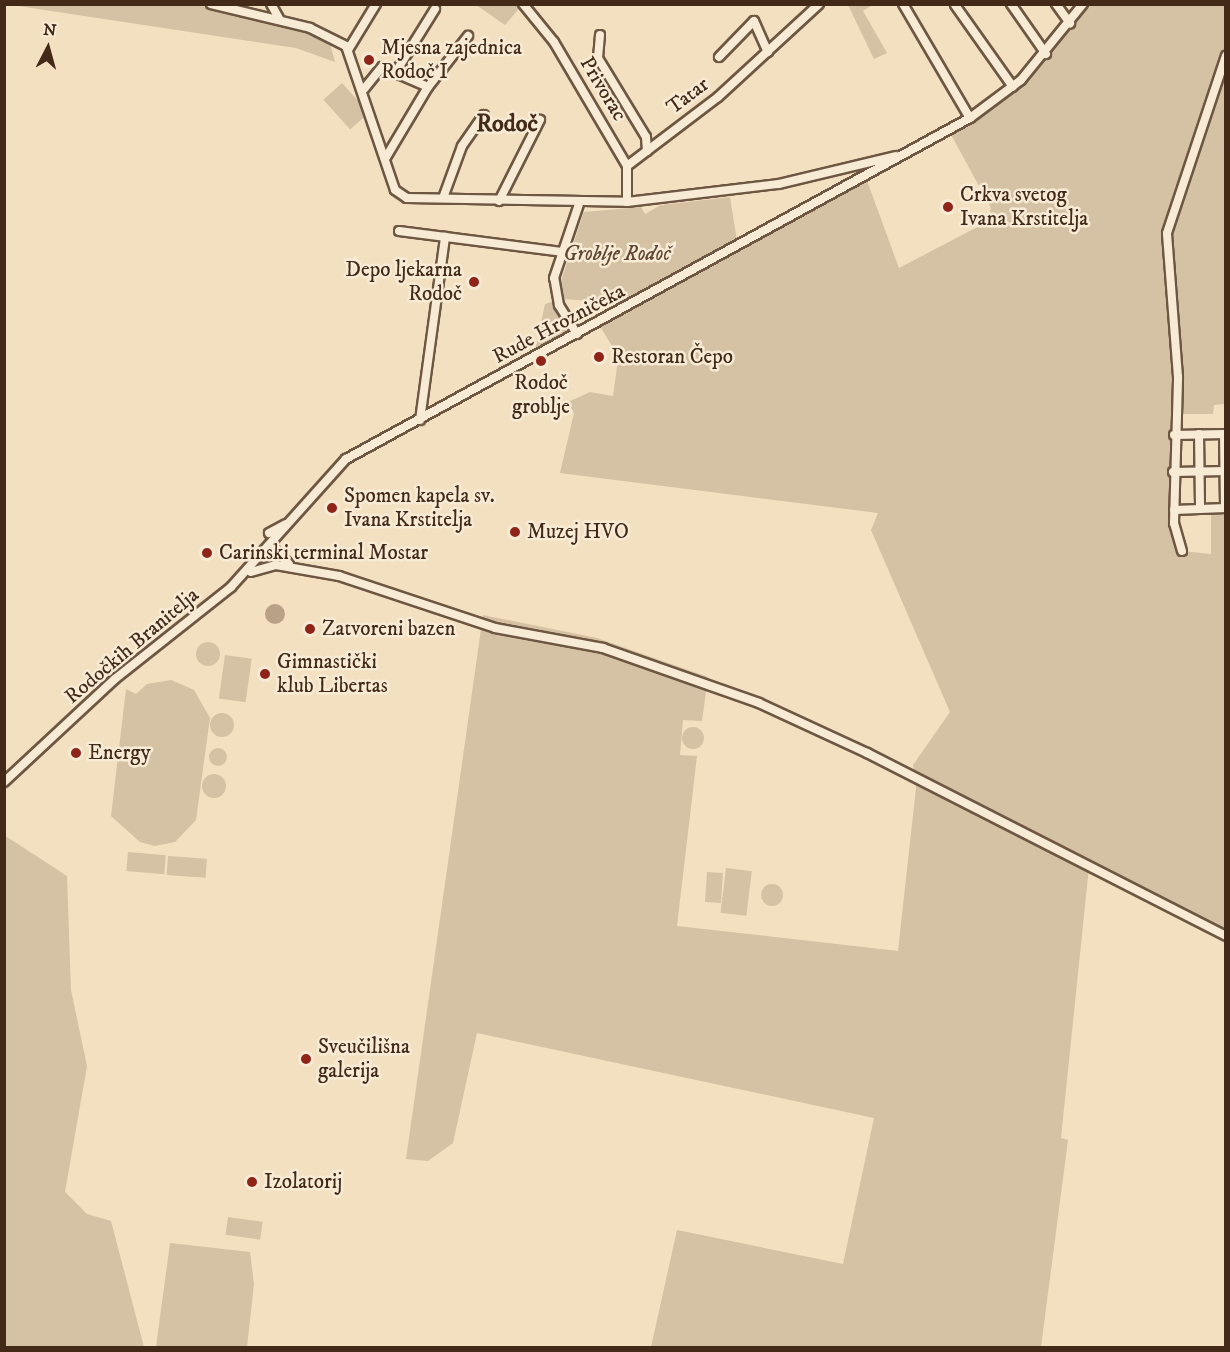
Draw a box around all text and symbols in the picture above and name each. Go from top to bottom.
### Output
north arrow [18,18,78,78]
text: N [42,19,57,41]
place label: Mjesna zajednica Rodoč I [381,35,522,85]
street label: Privorac [574,52,632,126]
marker: Mjesna zajednica Rodoč I [362,53,376,67]
street label: Tatar [662,72,714,120]
district label: Rodoč [476,111,538,139]
place label: Crkva svetog Ivana Krstitelja [960,182,1088,232]
marker: Crkva svetog Ivana Krstitelja [941,200,955,214]
park label: Groblje Rodoč [563,241,671,267]
place label: Depo ljekarna Rodoč [345,257,462,307]
marker: Depo ljekarna Rodoč [467,275,481,289]
street label: Rude Hrozničeka [489,279,629,369]
place label: Restoran Čepo [611,344,733,370]
marker: Restoran Čepo [592,350,606,364]
marker: Rodoč groblje [534,354,548,368]
place label: Rodoč groblje [512,370,570,420]
place label: Spomen kapela sv. Ivana Krstitelja [344,483,495,533]
marker: Spomen kapela sv. Ivana Krstitelja [325,501,339,515]
place label: Muzej HVO [527,519,629,545]
marker: Muzej HVO [508,525,522,539]
place label: Carinski terminal Mostar [219,540,428,566]
marker: Carinski terminal Mostar [200,546,214,560]
street label: Rodočkih Branitelja [60,583,204,709]
place label: Zatvoreni bazen [322,616,455,642]
marker: Zatvoreni bazen [303,622,317,636]
place label: Gimnastički klub Libertas [277,649,388,699]
marker: Gimnastički klub Libertas [258,667,272,681]
place label: Energy [88,740,151,766]
marker: Energy [69,746,83,760]
place label: Sveučilišna galerija [318,1034,410,1084]
marker: Sveučilišna galerija [299,1052,313,1066]
place label: Izolatorij [264,1169,342,1195]
marker: Izolatorij [245,1175,259,1189]

